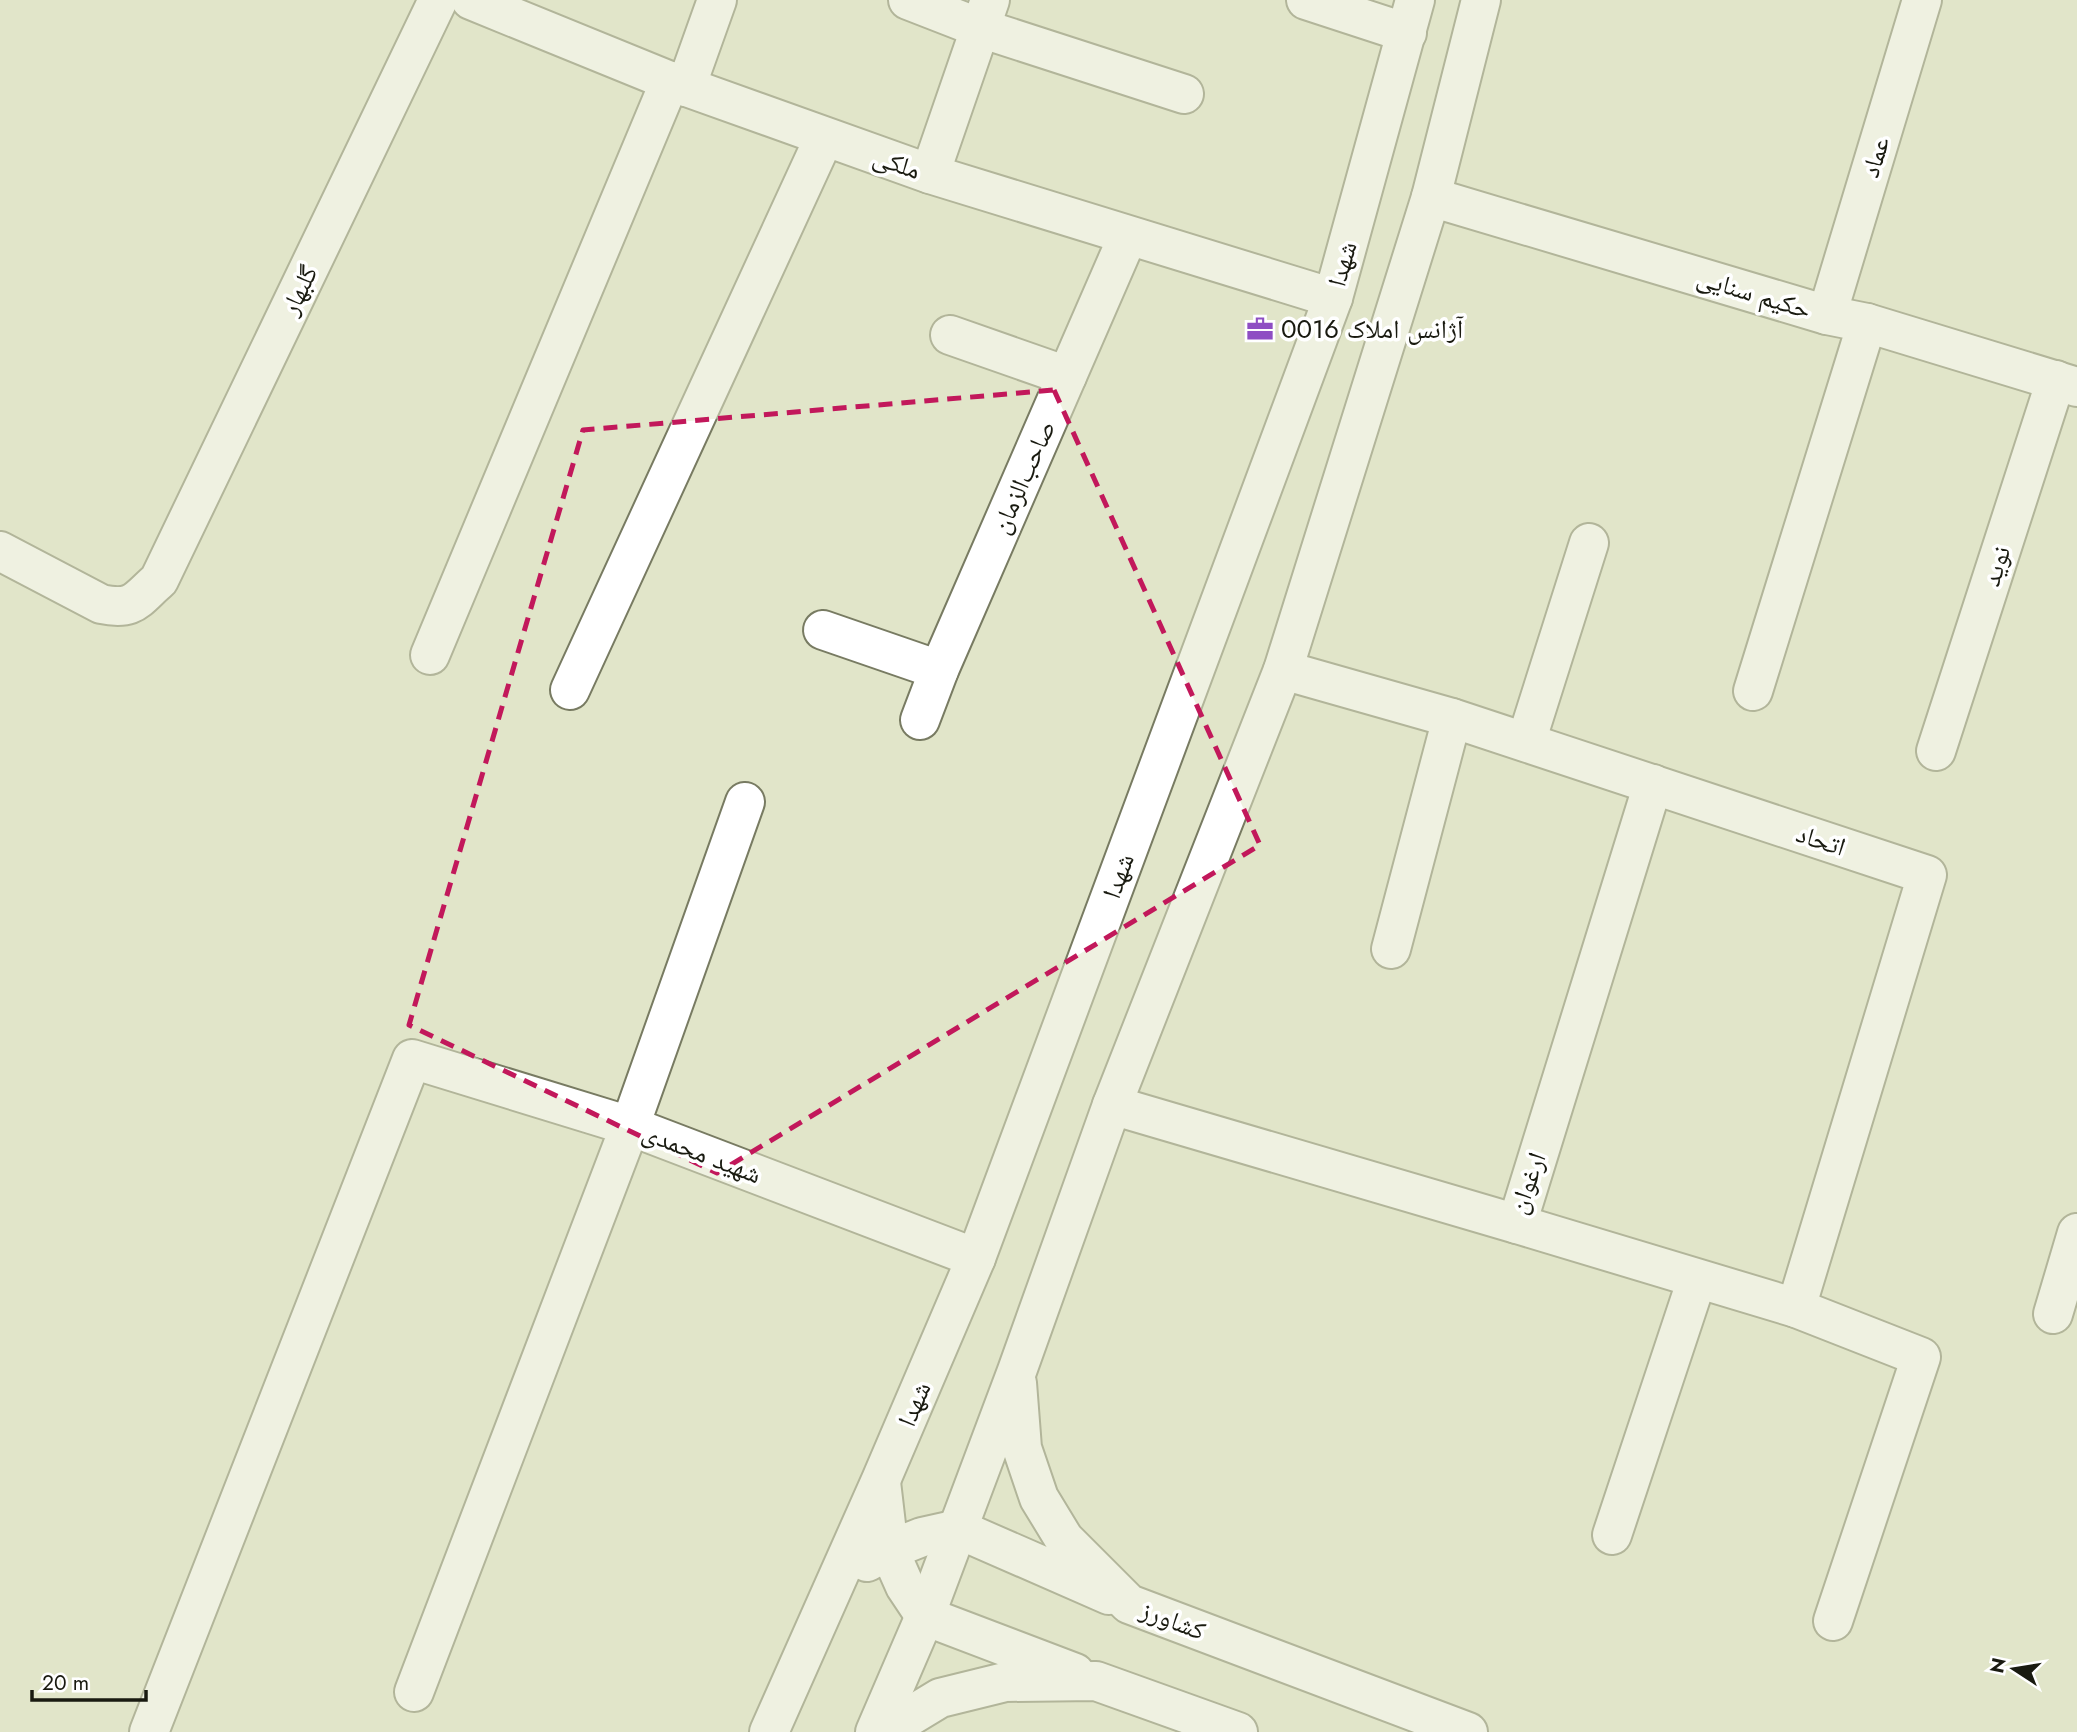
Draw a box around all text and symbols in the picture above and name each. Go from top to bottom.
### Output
street label: عماد [1851,132,1899,182]
street label: ملکی [868,137,926,189]
street label: شهدا [1317,237,1367,291]
street label: گلبهار [270,258,327,322]
street label: حکیم سنایی [1692,258,1816,328]
place label: آژانس املاک 0016 [1281,310,1465,348]
office icon: آژانس املاک 0016 [1245,314,1275,344]
street label: صاحب‌الزمان [981,414,1065,540]
street label: نوید [1972,541,2020,591]
street label: اتحاد [1791,814,1851,866]
street label: شهدا [1092,848,1144,904]
street label: شهید محمدی [637,1113,767,1193]
street label: ارغوان [1498,1147,1556,1219]
street label: شهدا [888,1376,940,1432]
street label: کشاورز [1134,1590,1211,1650]
north arrow [1979,1634,2049,1704]
text: N [1983,1655,2013,1676]
scale bar [32,1658,145,1702]
text: 20 m [42,1668,89,1698]

